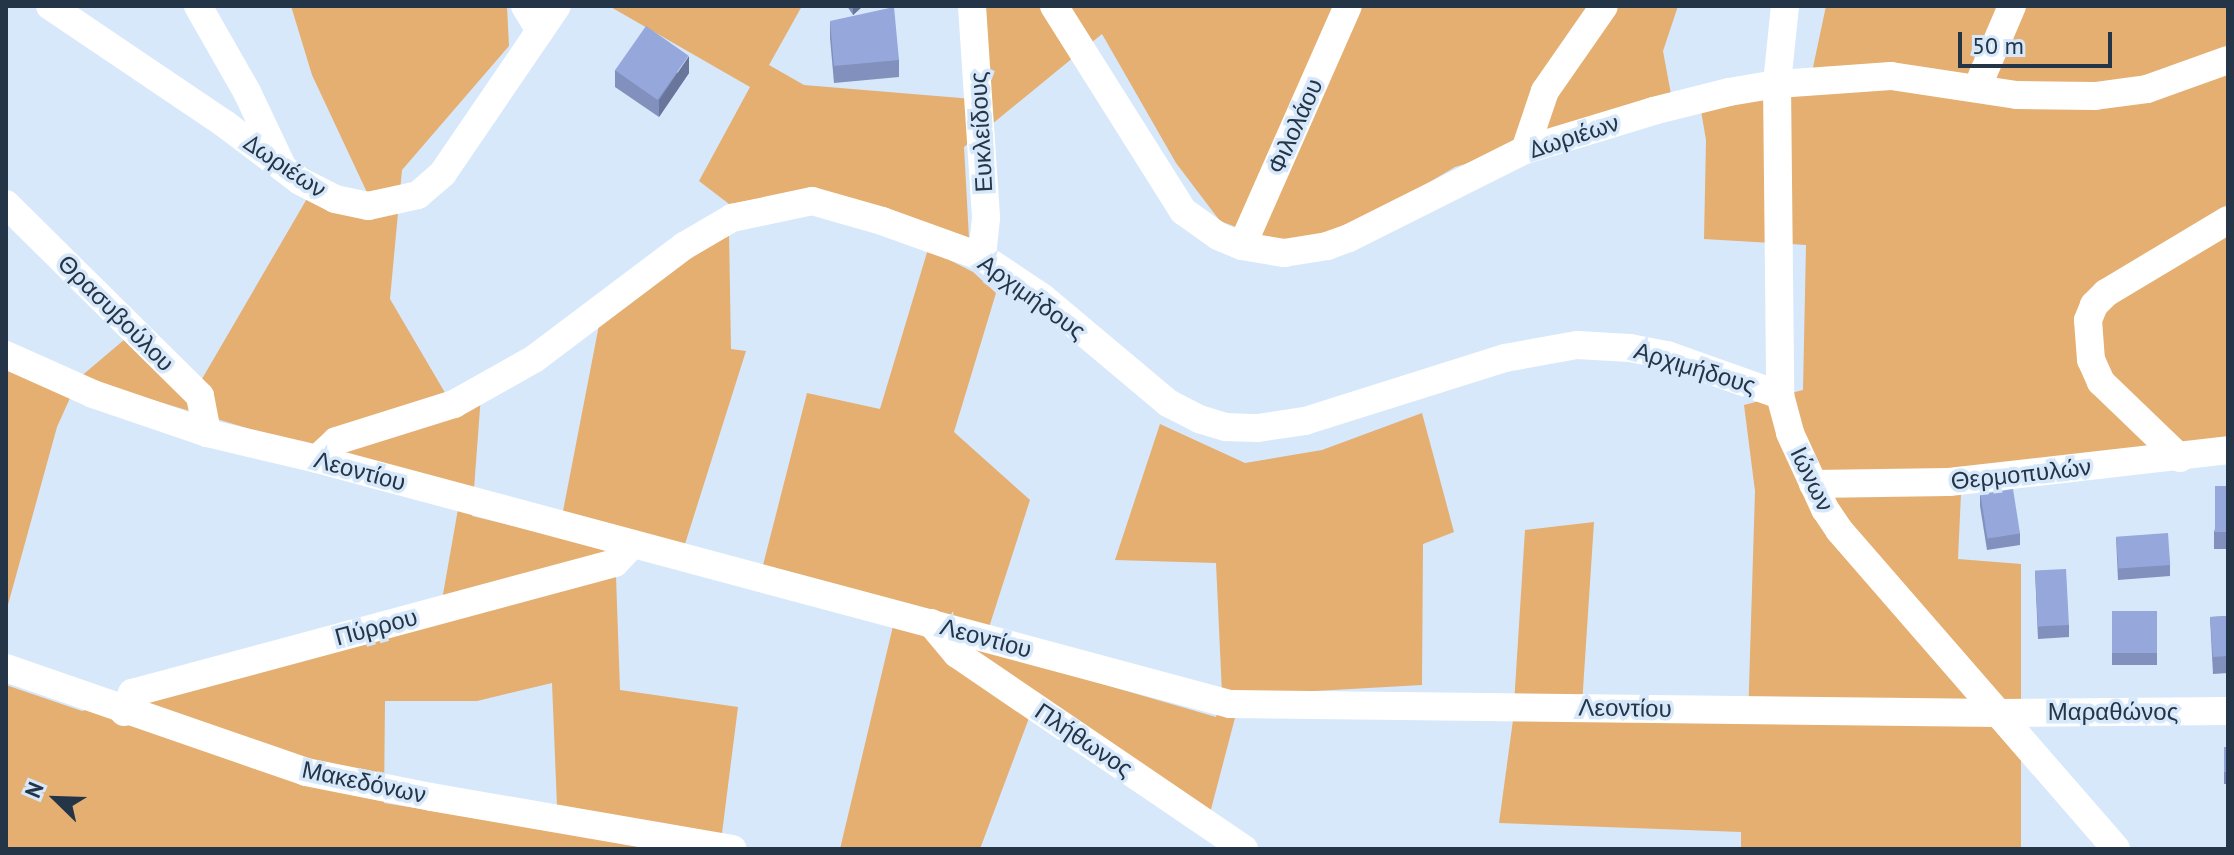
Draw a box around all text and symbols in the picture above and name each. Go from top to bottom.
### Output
scale bar [1962,16,2116,66]
text: 50 m [1972,30,2024,61]
street label: Ευκλείδους [963,71,999,193]
street label: Φιλολάου [1261,74,1329,178]
street label: Δωριέων [1525,108,1623,164]
street label: Δωριέων [238,128,332,204]
street label: Αρχιμήδους [973,248,1091,346]
street label: Θρασυβούλου [52,249,180,377]
street label: Αρχιμήδους [1631,336,1759,400]
street label: Ιώνων [1784,442,1840,516]
street label: Λεοντίου [311,445,409,497]
street label: Θερμοπυλών [1949,452,2093,496]
street label: Πύρρου [332,602,420,652]
street label: Λεοντίου [937,612,1035,664]
street label: Λεοντίου [1578,693,1672,723]
street label: Πλήθωνος [1030,697,1138,783]
street label: Μαραθώνος [2048,698,2178,726]
street label: Μακεδόνων [299,755,429,809]
north arrow [16,759,96,839]
text: N [18,777,50,802]

